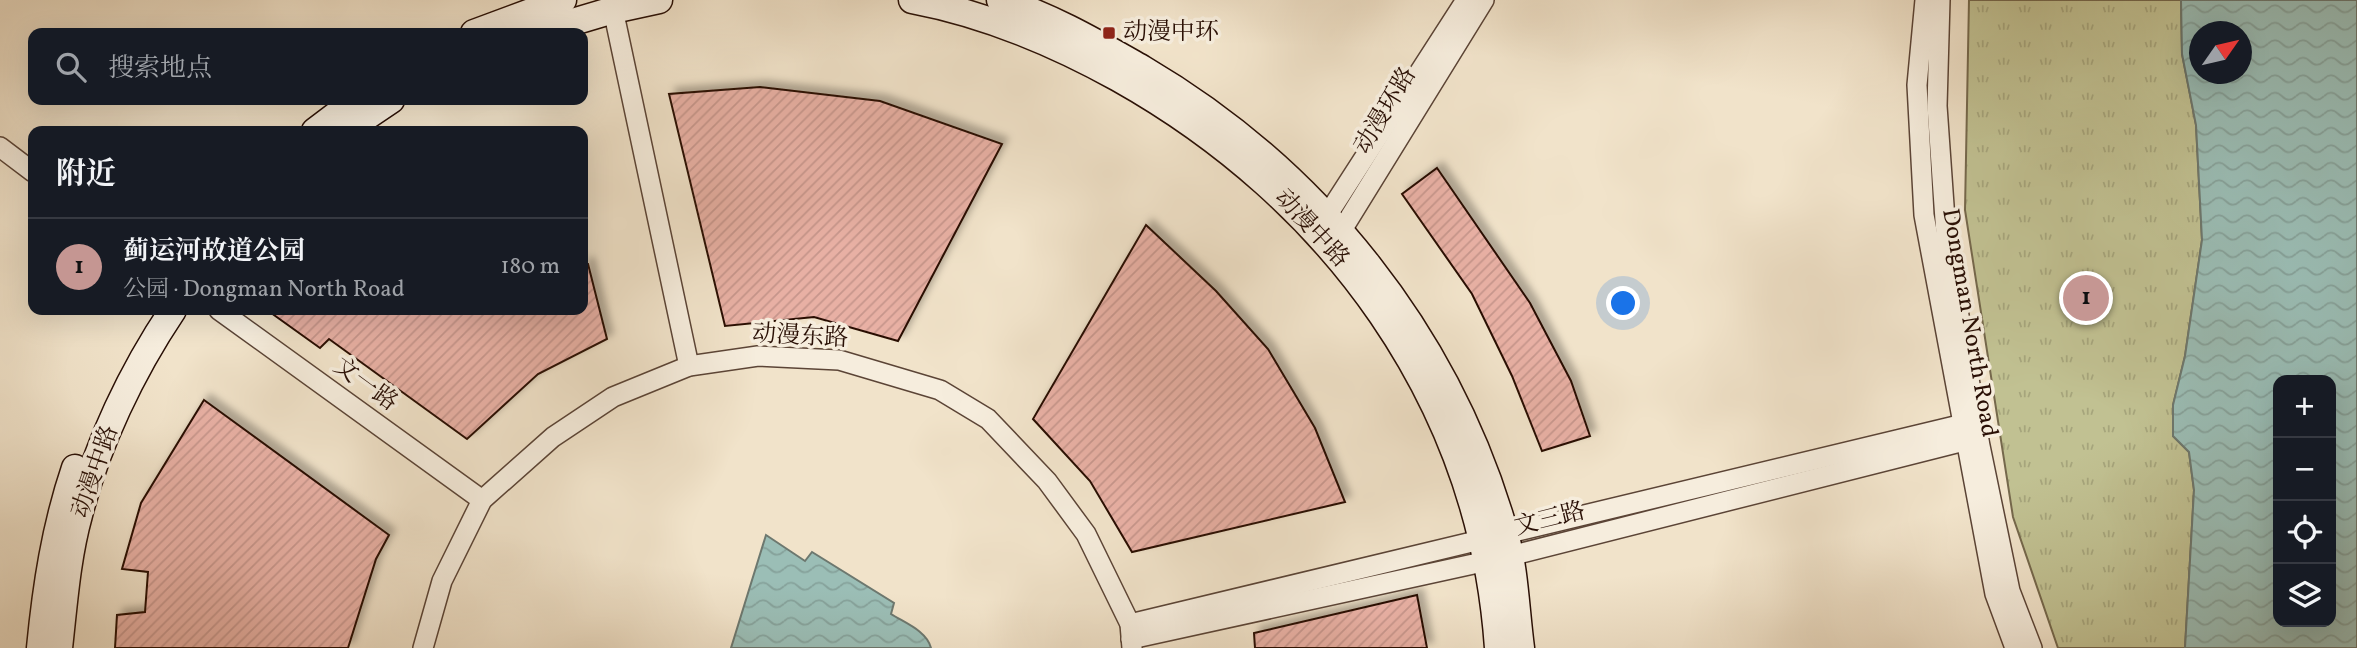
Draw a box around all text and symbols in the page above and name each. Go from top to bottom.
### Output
place label: 动漫中环 [1123,16,1219,50]
north arrow [2189,21,2252,84]
marker: 动漫中环 [1101,25,1117,41]
search box [28,28,588,105]
icon: search [52,48,90,86]
text: 搜索地点 [108,51,212,87]
street label: 动漫环路 [1347,61,1425,161]
text: 附近 [56,154,116,196]
street label: 动漫中路 [1266,182,1356,276]
street label: Dongman North Road [1932,206,2006,440]
text: 蓟运河故道公园 [123,234,305,270]
text: 1 [74,251,84,283]
text: 180 m [501,251,560,283]
pin: 1 [2063,272,2109,324]
text: 公园 · Dongman North Road [123,274,405,306]
your location [1606,286,1640,320]
street label: 动漫东路 [751,318,849,356]
street label: 文一路 [326,350,404,420]
map controls [2273,375,2336,627]
button: + [2273,375,2336,438]
street label: 动漫中路 [64,421,128,523]
button: − [2273,438,2336,501]
street label: 文三路 [1511,495,1589,545]
button: locate [2273,501,2336,564]
button: layers [2273,564,2336,627]

